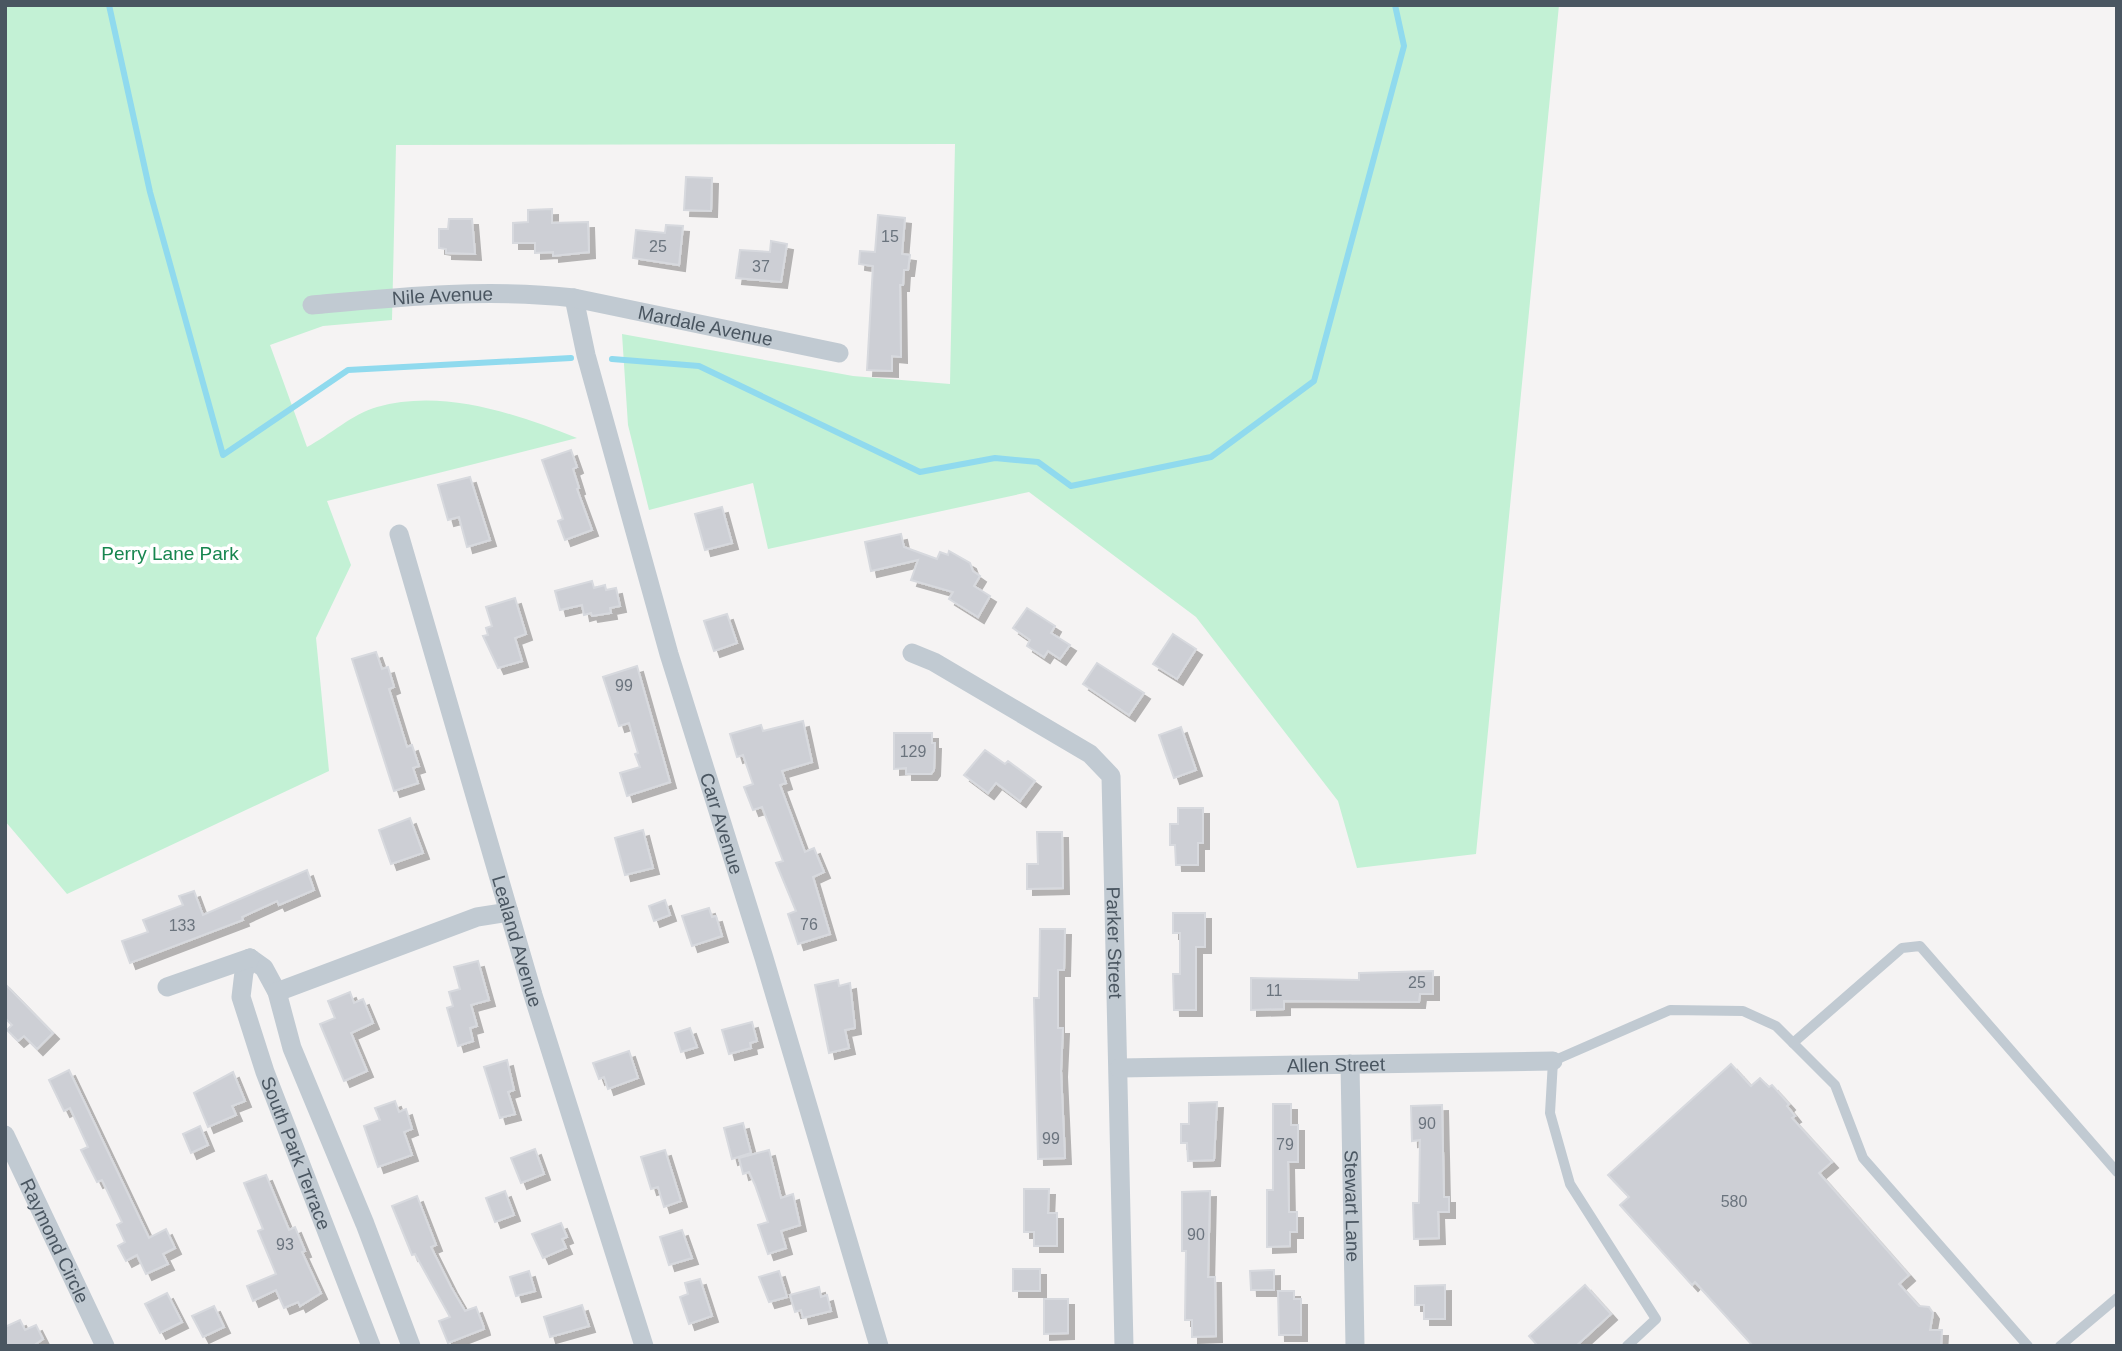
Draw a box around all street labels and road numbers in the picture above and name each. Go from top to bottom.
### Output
street label: Nile Avenue [391,284,493,309]
street label: Mardale Avenue [636,302,775,350]
street label: Carr Avenue [696,770,747,877]
street label: Lealand Avenue [488,873,546,1010]
street label: Parker Street [1103,886,1126,1000]
street label: Allen Street [1287,1054,1386,1076]
street label: South Park Terrace [257,1074,335,1233]
street label: Stewart Lane [1341,1150,1364,1262]
street label: Raymond Circle [16,1175,93,1307]

